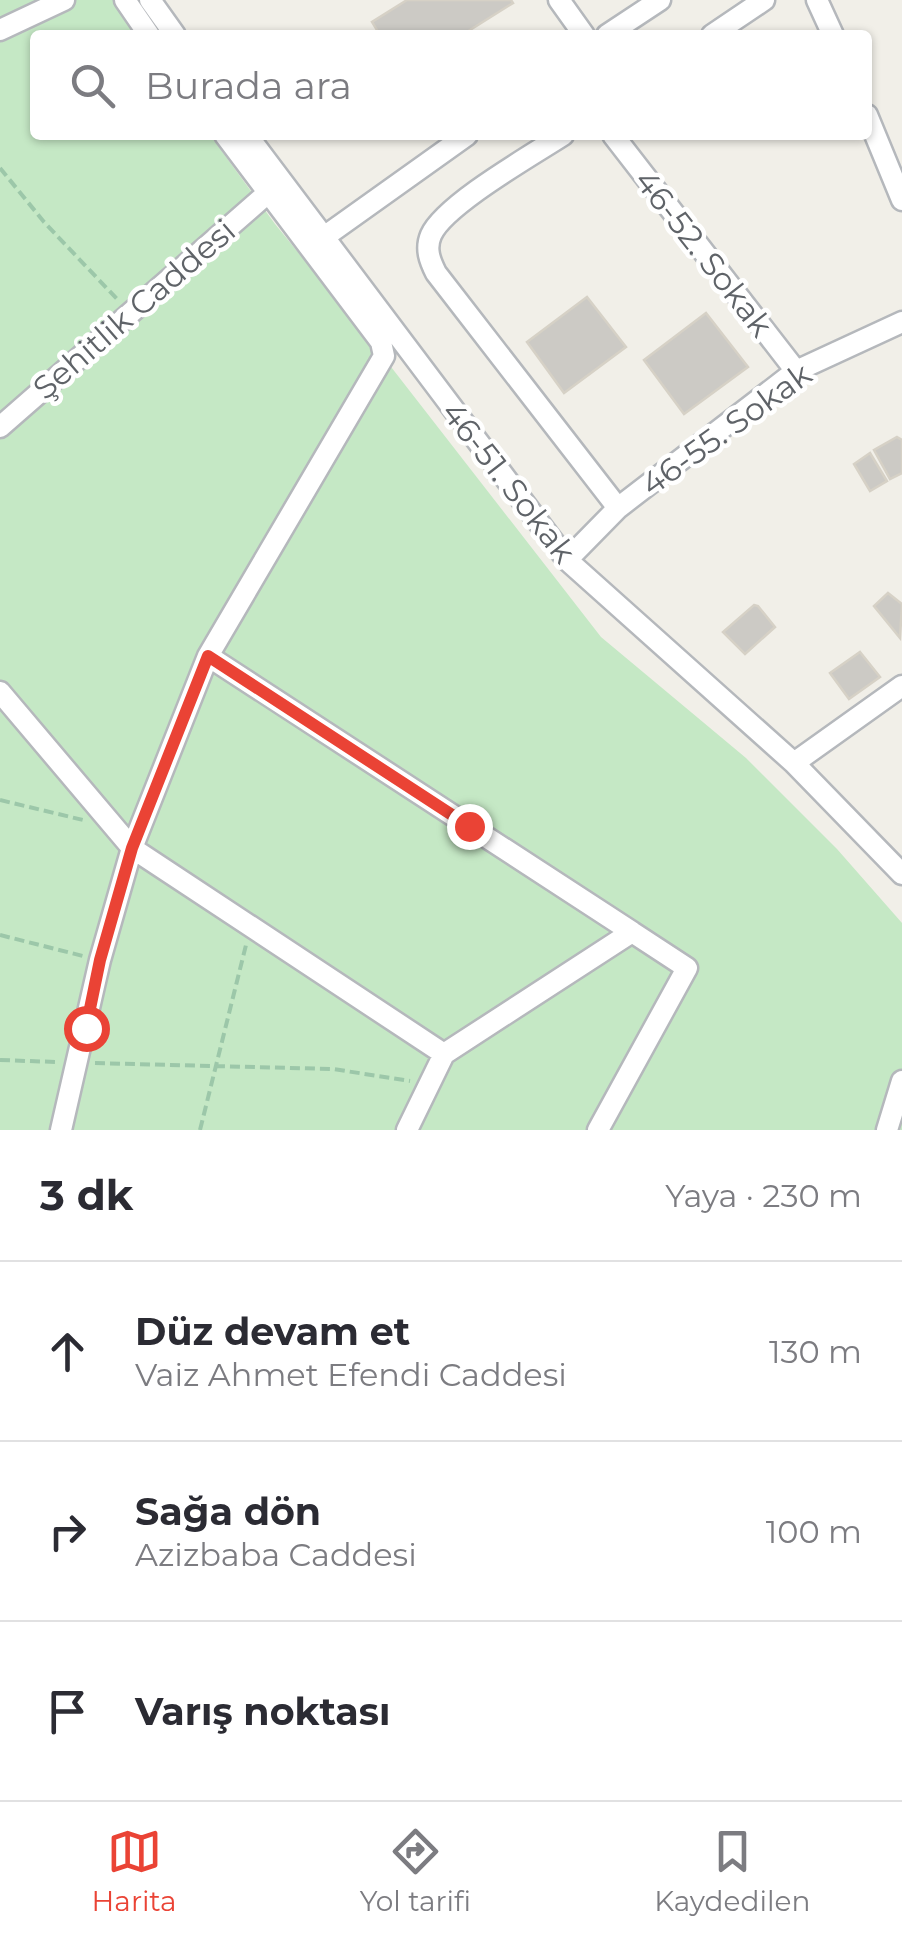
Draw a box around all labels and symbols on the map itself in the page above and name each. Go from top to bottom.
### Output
street label: 46-52. Sokak [627,162,781,344]
street label: Şehitlik Caddesi [25,211,243,407]
street label: 46-55. Sokak [633,354,819,504]
street label: 46-51. Sokak [434,393,584,571]
route end [447,804,493,850]
route start [64,1006,110,1052]

